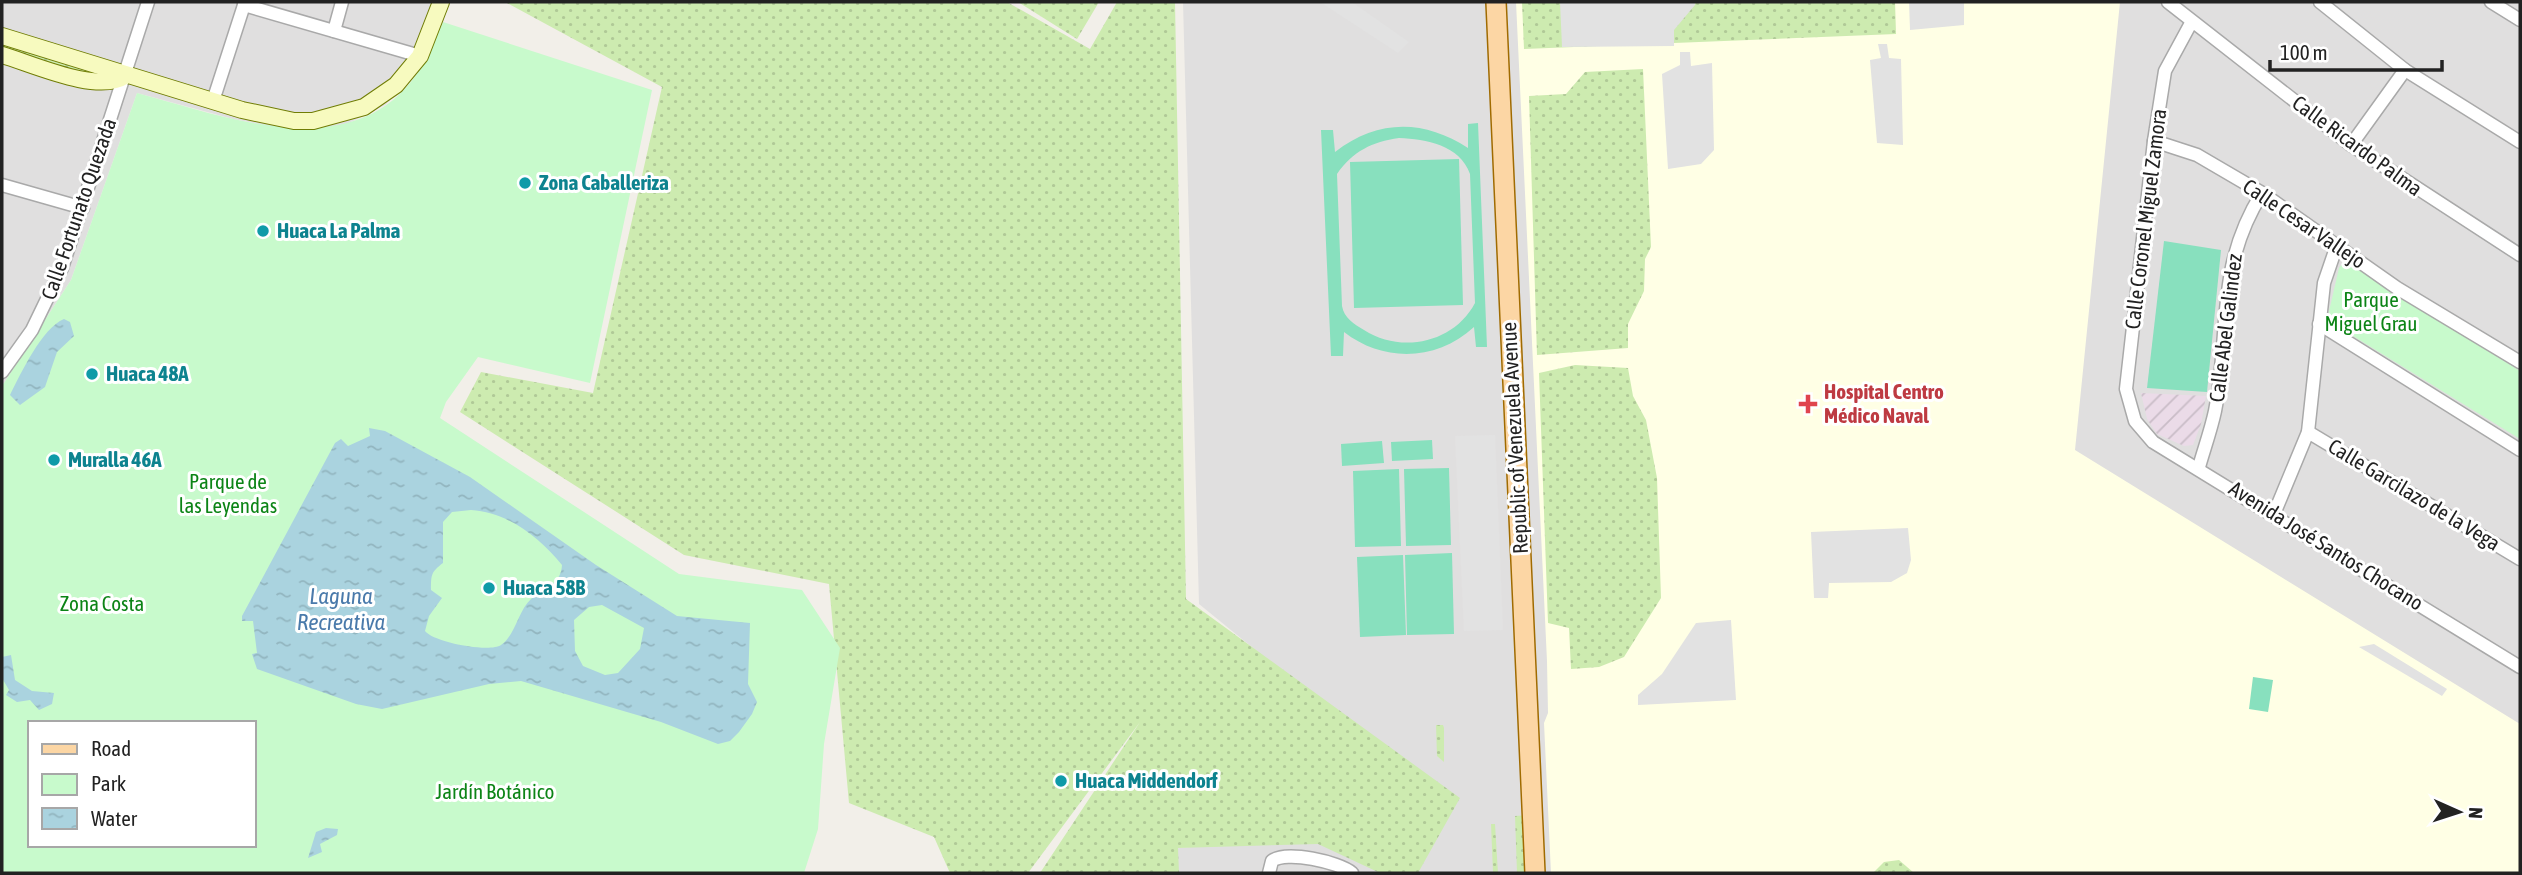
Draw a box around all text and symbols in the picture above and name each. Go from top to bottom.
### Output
scale bar [2270,28,2442,72]
text: 100 m [2280,40,2328,64]
street label: Calle Ricardo Palma [2288,90,2427,200]
street label: Calle Coronel Miguel Zamora [2120,107,2170,330]
street label: Calle Fortunato Quezada [36,115,120,302]
place label: Zona Caballeriza [539,170,669,194]
street label: Calle Cesar Vallejo [2239,173,2370,273]
marker: Zona Caballeriza [517,175,533,191]
place label: Huaca La Palma [277,218,401,242]
marker: Huaca La Palma [255,223,271,239]
street label: Calle Abel Galindez [2204,252,2246,403]
park label: Parque Miguel Grau [2325,287,2417,335]
street label: Republic of Venezuela Avenue [1496,322,1532,555]
place label: Huaca 48A [106,361,189,385]
marker: Huaca 48A [84,366,100,382]
place label: Hospital Centro Médico Naval [1824,379,1944,427]
marker: Hospital Centro Médico Naval [1798,394,1818,414]
street label: Calle Garcilazo de la Vega [2324,433,2505,555]
place label: Muralla 46A [68,447,162,471]
marker: Muralla 46A [46,452,62,468]
park label: Parque de las Leyendas [179,469,277,517]
street label: Avenida José Santos Chocano [2225,476,2428,615]
place label: Huaca 58B [503,575,585,599]
marker: Huaca 58B [481,580,497,596]
water label: Laguna Recreativa [297,583,386,635]
park label: Zona Costa [60,591,144,615]
legend [28,721,256,847]
text: Road [91,736,131,760]
place label: Huaca Middendorf [1075,768,1218,792]
text: Park [91,771,126,795]
marker: Huaca Middendorf [1053,773,1069,789]
north arrow [2424,777,2494,847]
park label: Jardín Botánico [436,779,554,803]
text: Water [91,806,138,830]
text: N [2465,807,2487,819]

